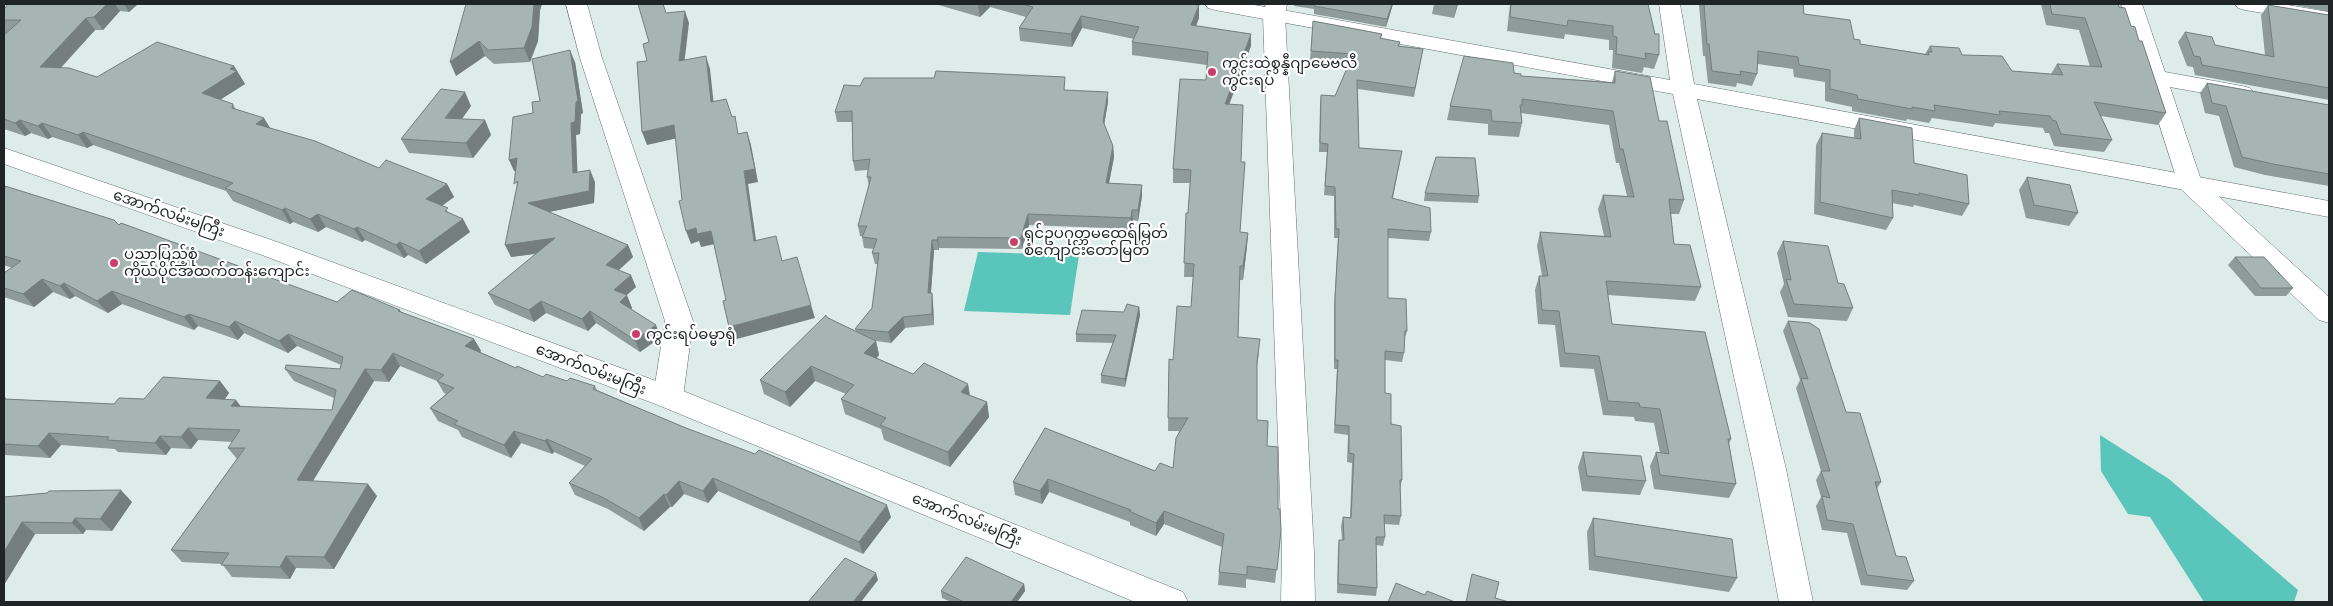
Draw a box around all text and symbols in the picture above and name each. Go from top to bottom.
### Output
place label: ကွင်းထဲစွန္နီဂျာမေဗလီ ကွင်းရပ် [1222,53,1357,92]
marker: ကွင်းထဲစွန္နီဂျာမေဗလီ ကွင်းရပ် [1206,66,1218,78]
street label: အောက်လမ်းမကြီး [110,185,227,243]
place label: ရှင်ဥပဂုတ္တမထေရ်မြတ် စံကျောင်းတော်မြတ် [1024,223,1168,262]
marker: ရှင်ဥပဂုတ္တမထေရ်မြတ် စံကျောင်းတော်မြတ် [1008,236,1020,248]
place label: ပညာပြည့်စုံ ကိုယ်ပိုင်အထက်တန်းကျောင်း [124,244,310,283]
marker: ပညာပြည့်စုံ ကိုယ်ပိုင်အထက်တန်းကျောင်း [108,257,120,269]
place label: ကွင်းရပ်ဓမ္မာရုံ [646,324,736,346]
marker: ကွင်းရပ်ဓမ္မာရုံ [630,328,642,340]
street label: အောက်လမ်းမကြီး [532,339,649,401]
street label: အောက်လမ်းမကြီး [908,488,1025,552]

